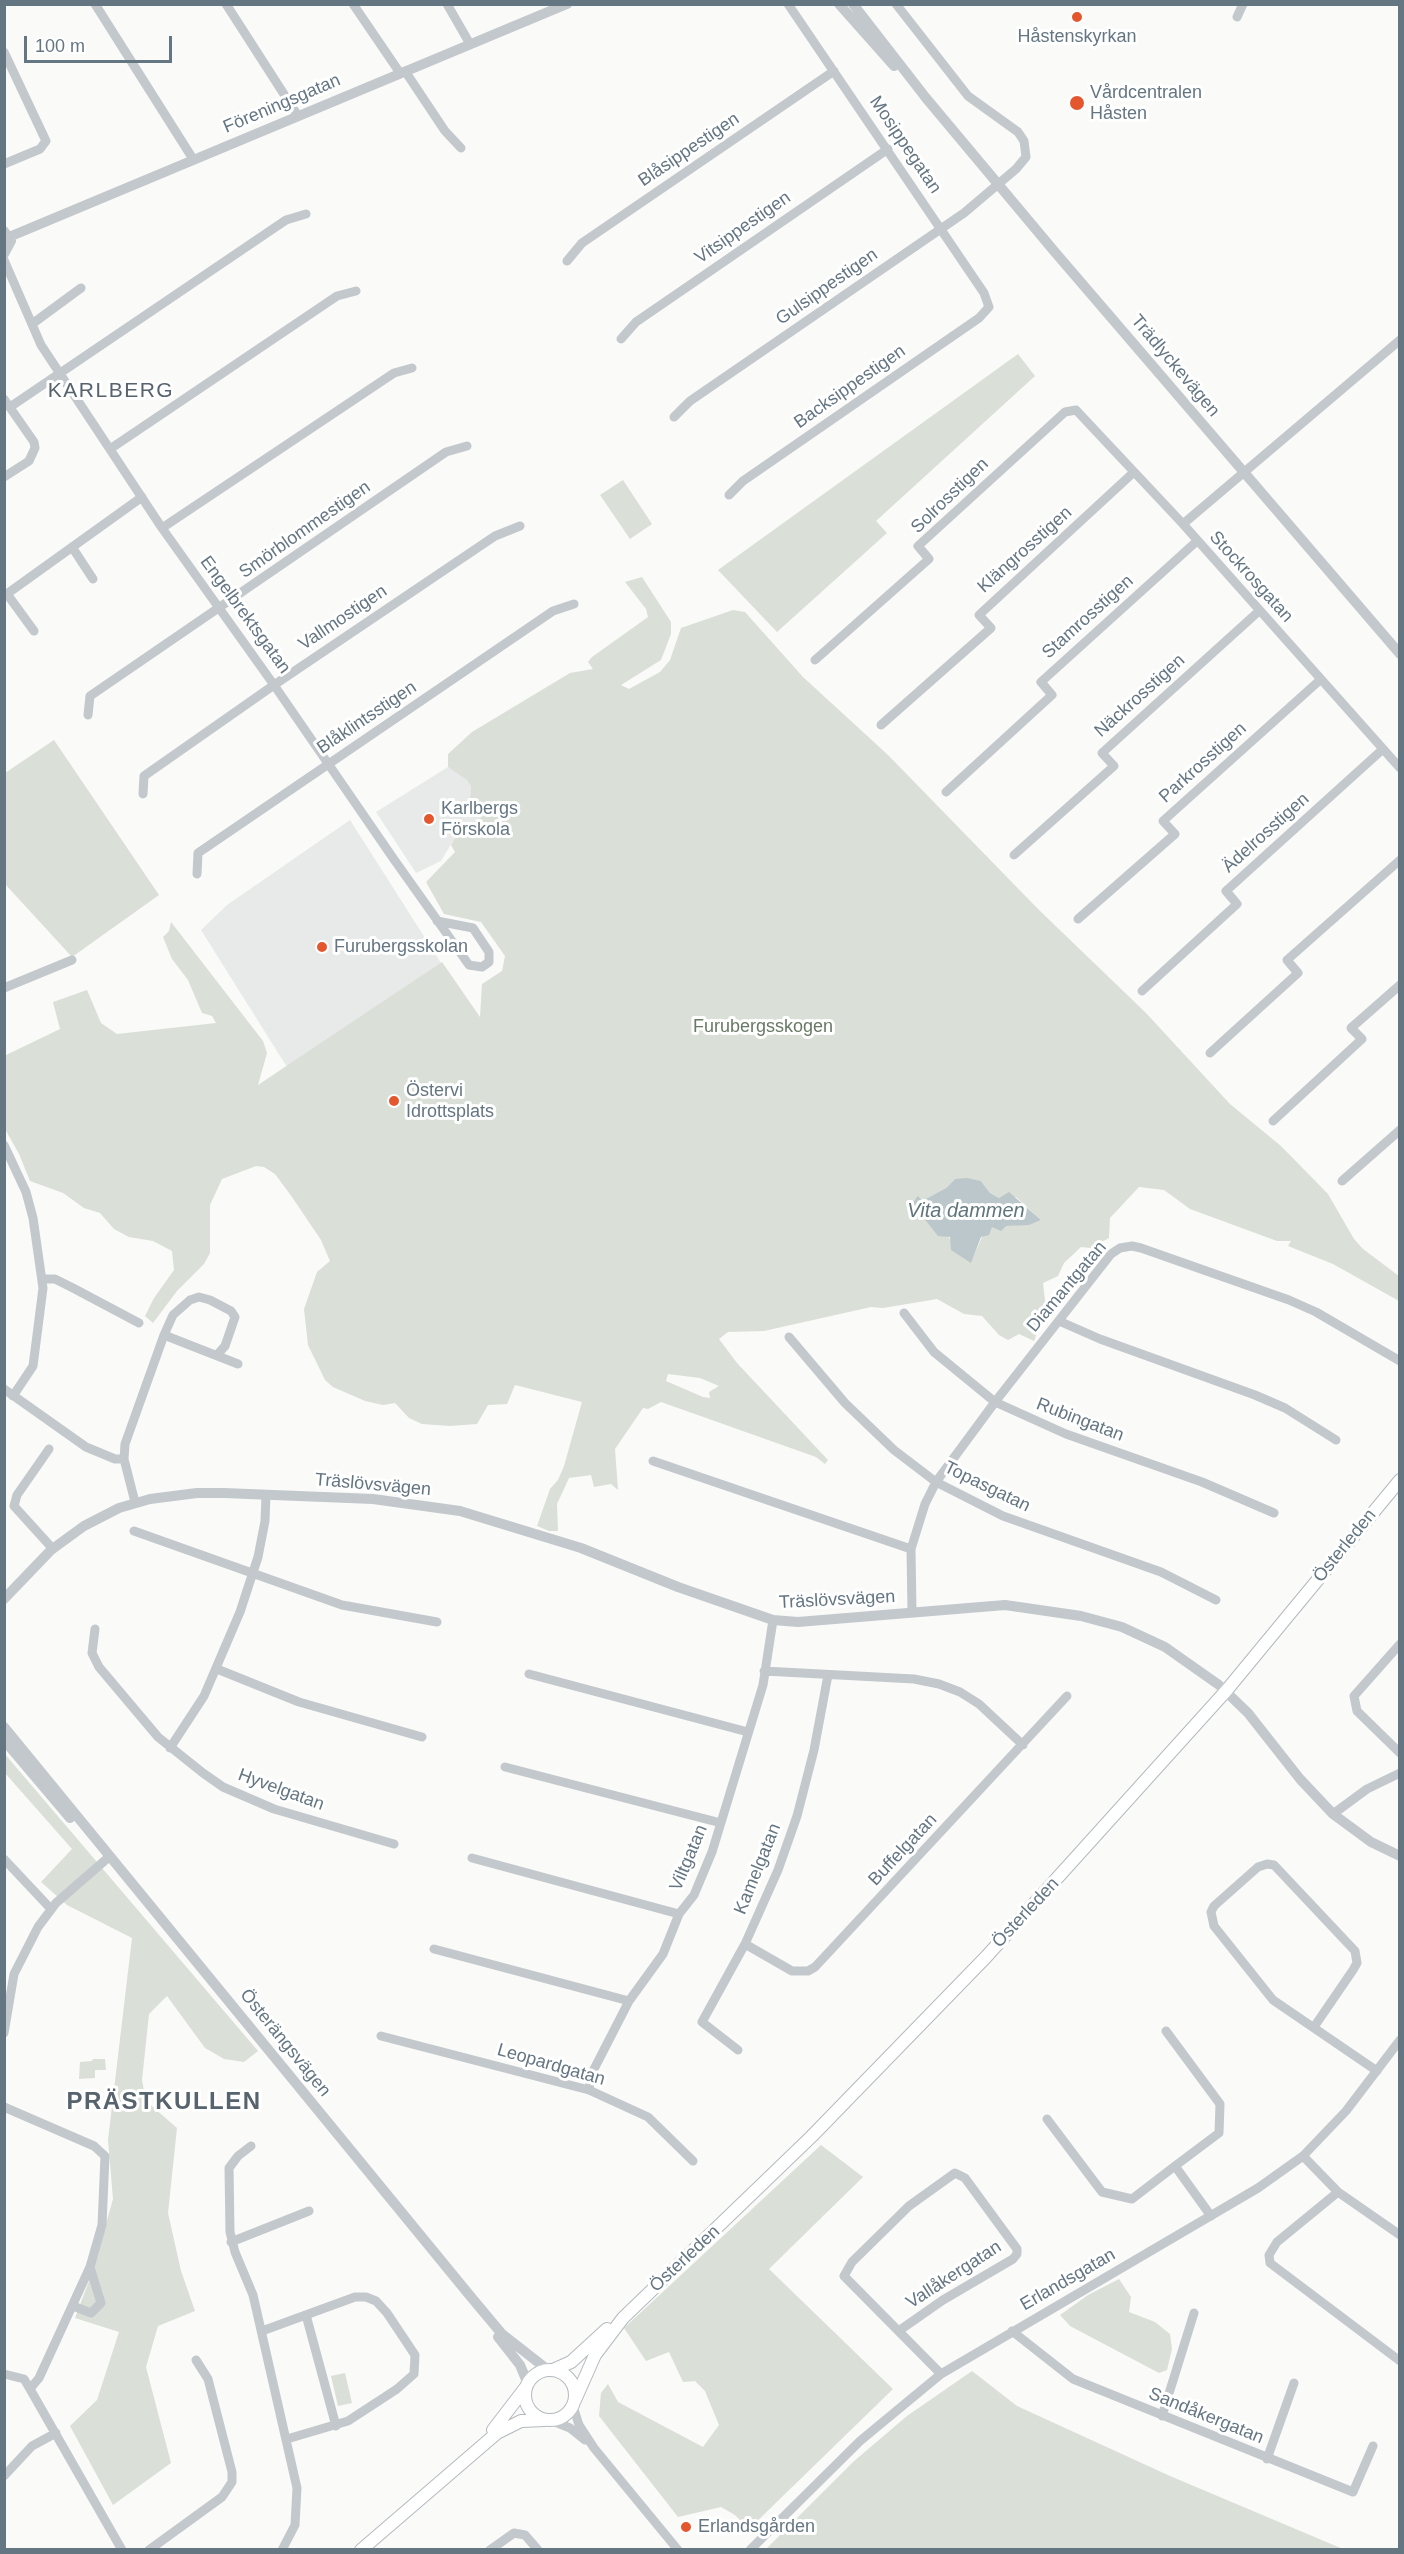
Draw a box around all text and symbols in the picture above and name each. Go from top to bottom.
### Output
marker: Håstenskyrkan [1070,10,1084,24]
scale bar [27,24,176,62]
place label: Håstenskyrkan [1017,26,1137,48]
text: 100 m [35,36,85,56]
street label: Föreningsgatan [220,70,344,138]
place label: Vårdcentralen Håsten [1090,82,1202,124]
street label: Mosippegatan [864,92,946,198]
marker: Vårdcentralen Håsten [1068,94,1086,112]
street label: Blåsippestigen [634,108,744,192]
street label: Vitsippestigen [691,187,795,269]
street label: Gulsippestigen [772,244,882,330]
street label: Trädlyckevägen [1126,311,1224,421]
street label: Backsippestigen [790,341,910,433]
district label: KARLBERG [48,378,174,404]
street label: Solrosstigen [907,454,993,538]
street label: Smörblommestigen [235,477,375,583]
street label: Klängrosstigen [974,502,1076,598]
street label: Stockrosgatan [1204,527,1298,627]
street label: Engelbrektsgatan [195,552,295,678]
street label: Stamrosstigen [1038,570,1138,664]
street label: Vallmostigen [295,581,391,655]
street label: Näckrosstigen [1090,650,1190,742]
street label: Blåklintsstigen [313,677,421,759]
street label: Parkrosstigen [1155,718,1251,808]
street label: Ädelrosstigen [1218,788,1314,878]
place label: Karlbergs Förskola [441,798,518,840]
marker: Karlbergs Förskola [422,812,436,826]
place label: Furubergsskolan [334,936,468,958]
marker: Furubergsskolan [315,940,329,954]
park label: Furubergsskogen [693,1016,833,1038]
place label: Östervi Idrottsplats [406,1080,494,1122]
marker: Östervi Idrottsplats [387,1094,401,1108]
water label: Vita dammen [907,1199,1025,1223]
street label: Diamantgatan [1023,1237,1111,1337]
street label: Rubingatan [1033,1393,1127,1447]
street label: Topasgatan [940,1457,1034,1517]
street label: Träslövsvägen [314,1469,432,1501]
street label: Österleden [1309,1505,1381,1587]
street label: Träslövsvägen [778,1586,896,1614]
street label: Hyvelgatan [235,1764,327,1816]
street label: Buffelgatan [864,1809,942,1891]
street label: Kamelgatan [730,1820,786,1918]
street label: Viltgatan [665,1822,713,1894]
street label: Österleden [988,1873,1064,1953]
street label: Österängsvägen [235,1985,335,2101]
street label: Leopardgatan [495,2039,607,2091]
district label: PRÄSTKULLEN [66,2088,262,2116]
street label: Österleden [645,2221,725,2297]
street label: Vallåkergatan [903,2236,1005,2314]
street label: Erlandsgatan [1017,2244,1119,2316]
street label: Sandåkergatan [1145,2383,1267,2449]
place label: Erlandsgården [698,2516,815,2538]
marker: Erlandsgården [679,2520,693,2534]

